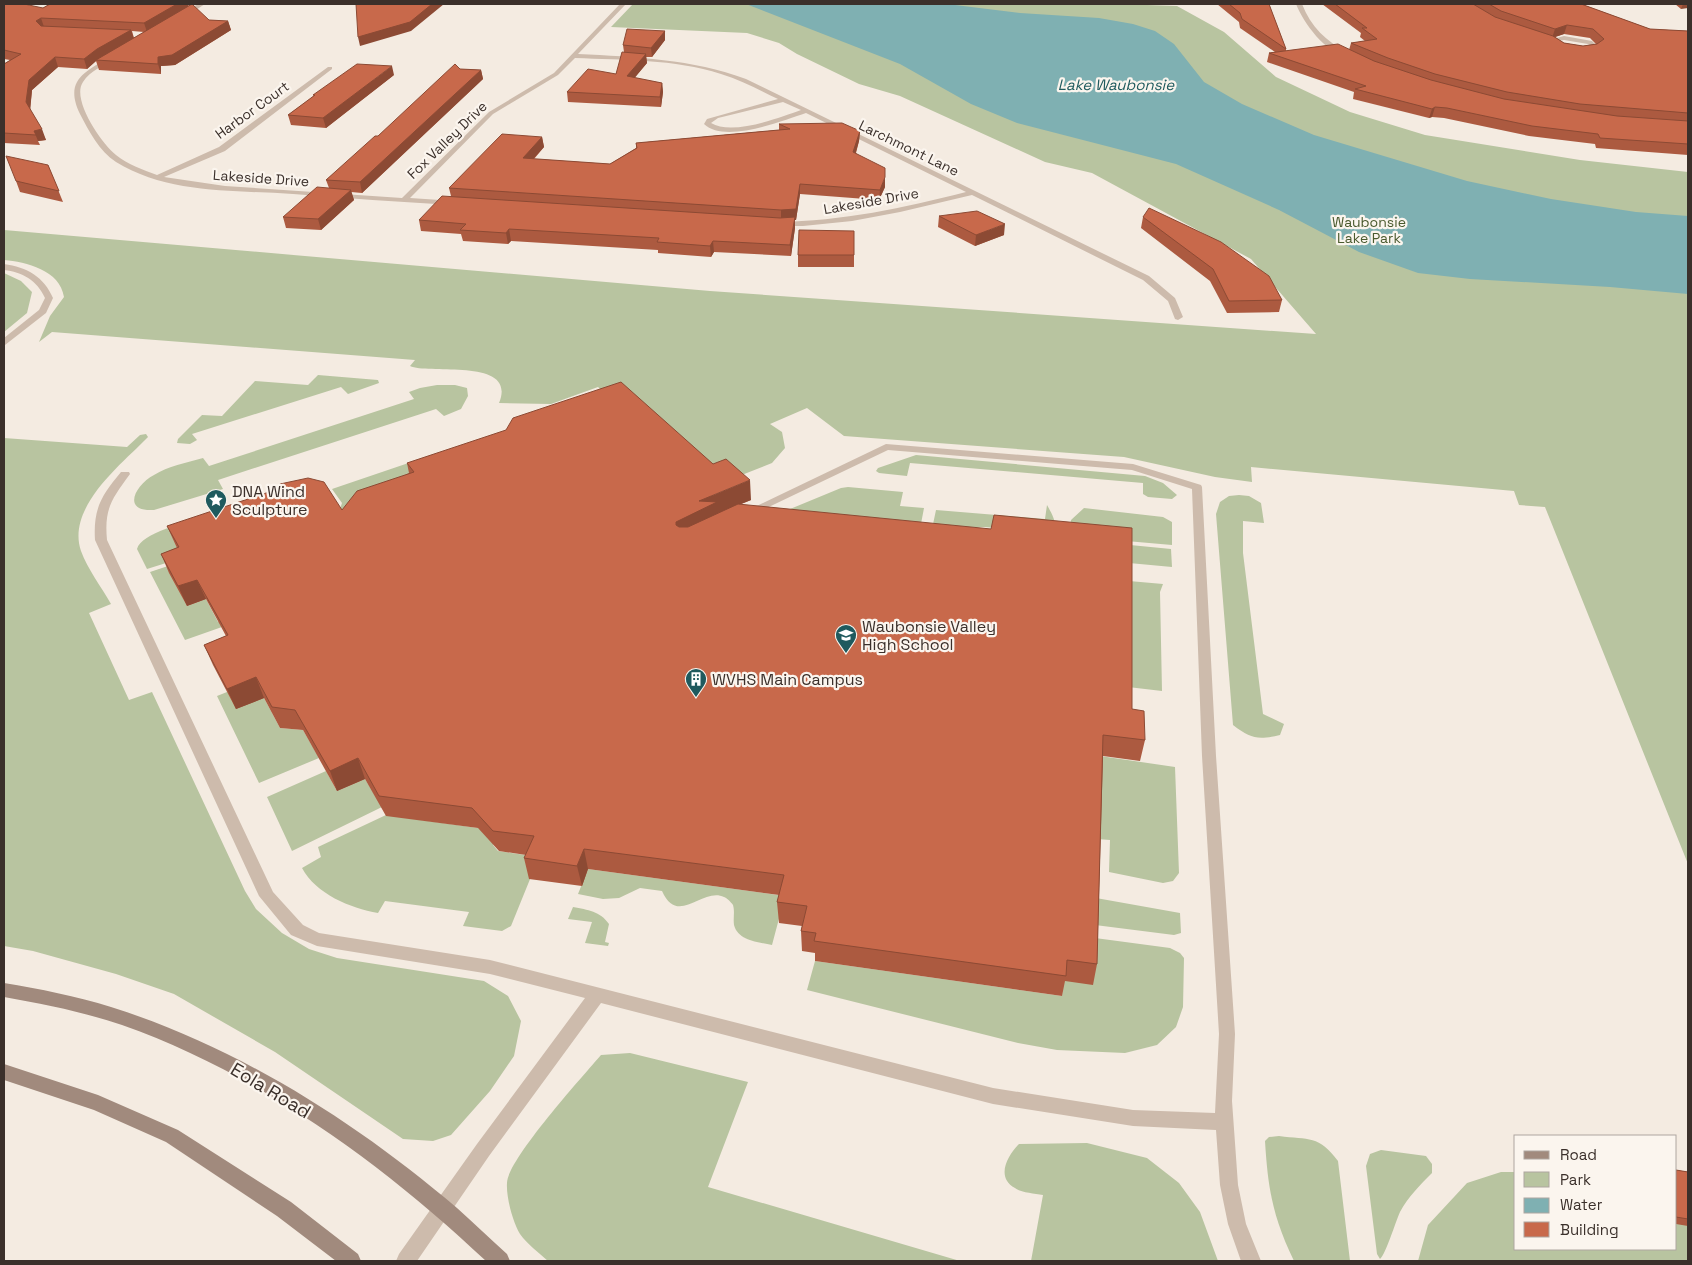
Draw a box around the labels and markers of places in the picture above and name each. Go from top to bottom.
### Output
place label: DNA Wind Sculpture [232,481,307,520]
place icon: DNA Wind Sculpture [204,488,228,519]
place label: Waubonsie Valley High School [862,616,996,655]
school or university icon: Waubonsie Valley High School [834,623,858,654]
building icon: WVHS Main Campus [684,667,708,698]
place label: WVHS Main Campus [712,669,863,690]

